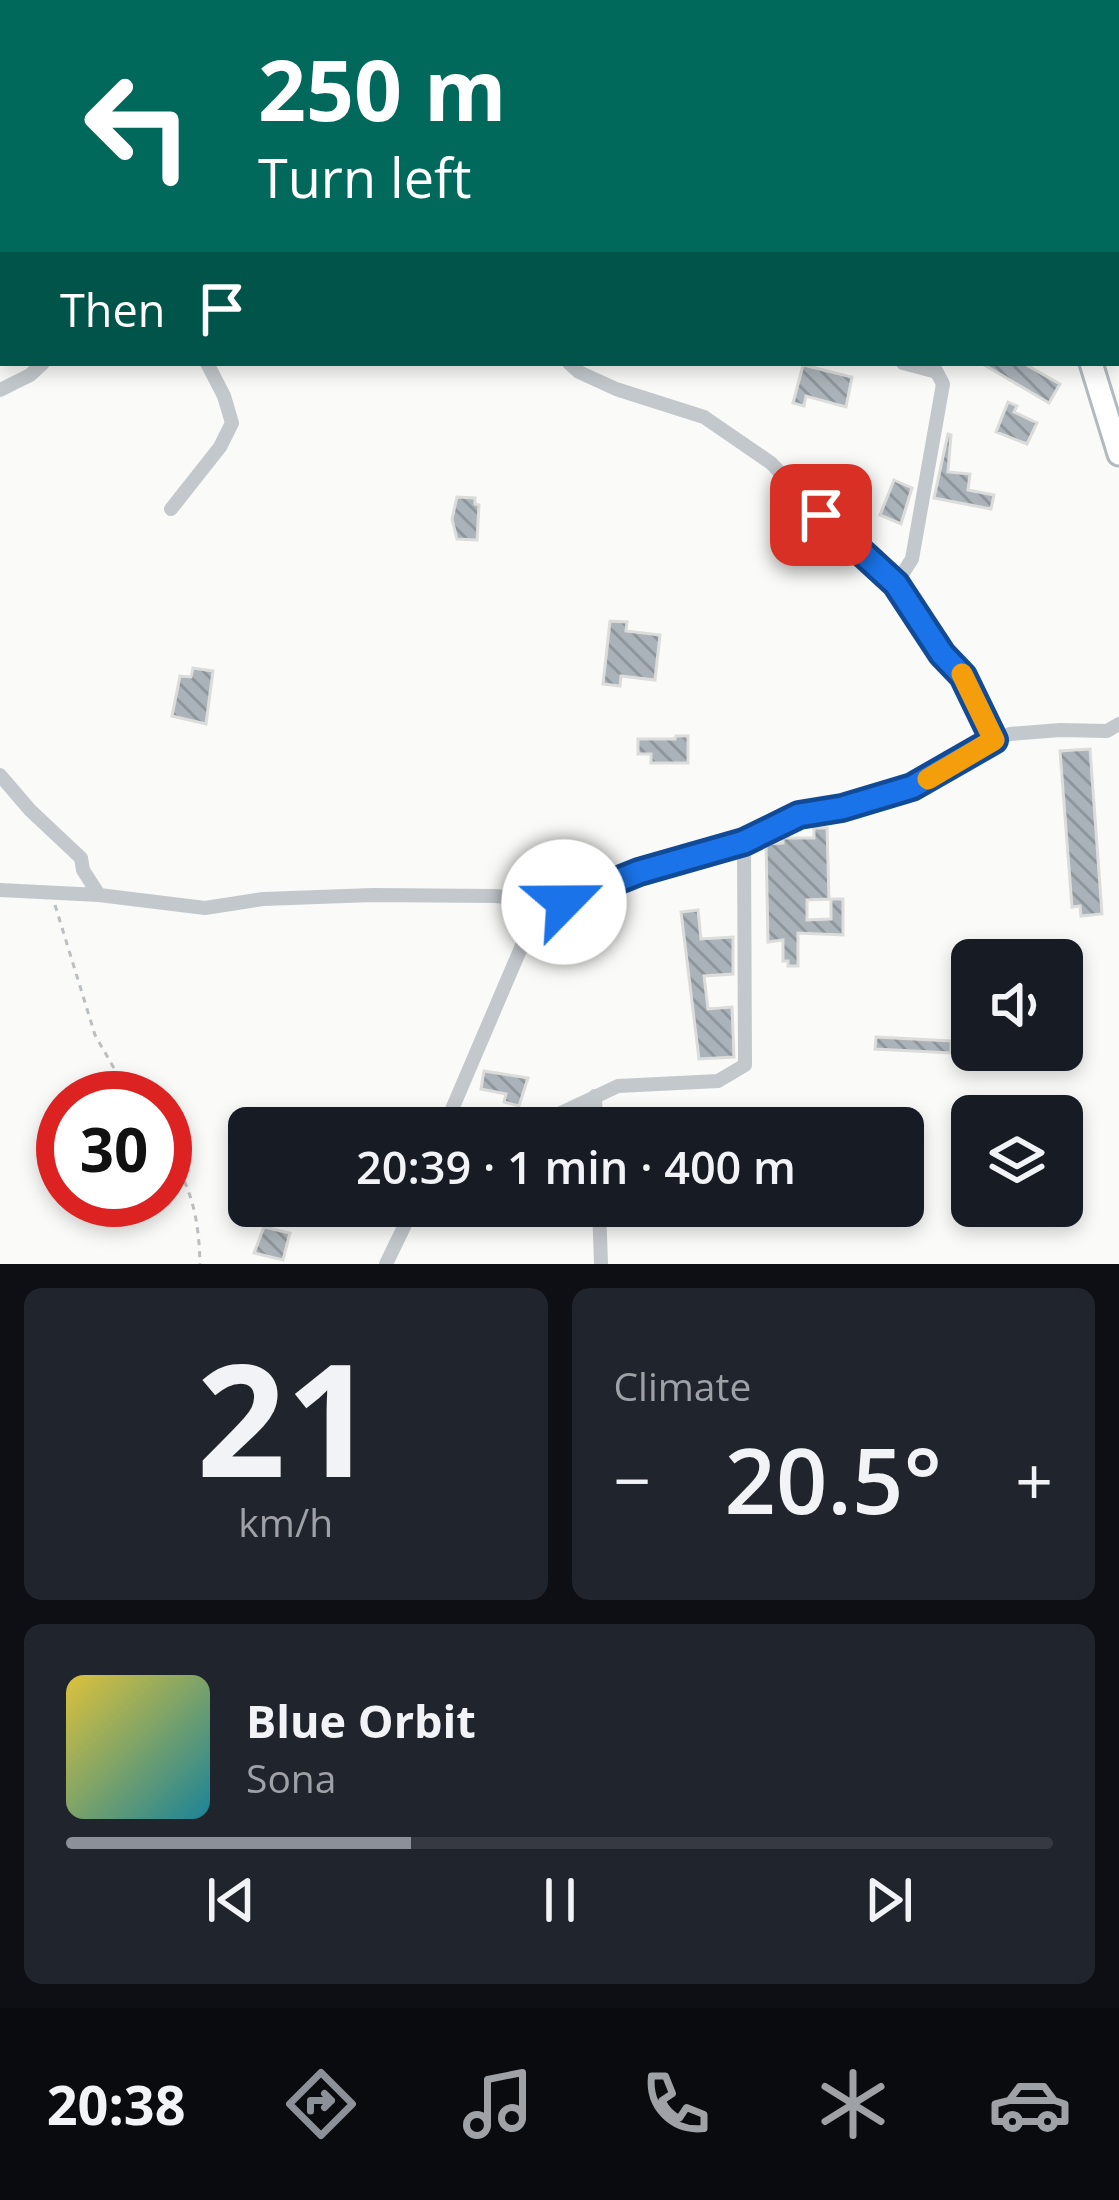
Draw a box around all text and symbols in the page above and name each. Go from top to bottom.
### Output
text: 250 m [258,31,506,146]
icon: left [60,48,216,204]
text: Turn left [258,140,471,214]
icon: arrive [189,276,255,342]
text: Then [60,279,165,340]
pin [770,464,872,566]
icon: arrive [788,482,854,548]
position arrow [501,839,627,965]
map controls [951,939,1083,1227]
button: sound [951,939,1083,1071]
speed limit sign: 30 [36,1071,192,1227]
button: layers [951,1095,1083,1227]
text: 20:39 · 1 min · 400 m [356,1136,796,1197]
text: 21 [197,1310,375,1523]
text: Climate [614,1359,751,1412]
text: 20.5° [724,1418,942,1540]
text: − [614,1434,651,1524]
text: + [1015,1434,1053,1524]
text: km/h [238,1495,333,1548]
text: Blue Orbit [246,1690,476,1751]
text: Sona [246,1751,336,1804]
icon: previous [198,1867,264,1933]
icon: pause [527,1867,593,1933]
icon: next [856,1867,922,1933]
icon: directions [279,2062,363,2146]
icon: music [456,2062,540,2146]
icon: phone [634,2062,718,2146]
icon: climate [811,2062,895,2146]
icon: car [988,2062,1072,2146]
text: 20:38 [47,2067,186,2141]

